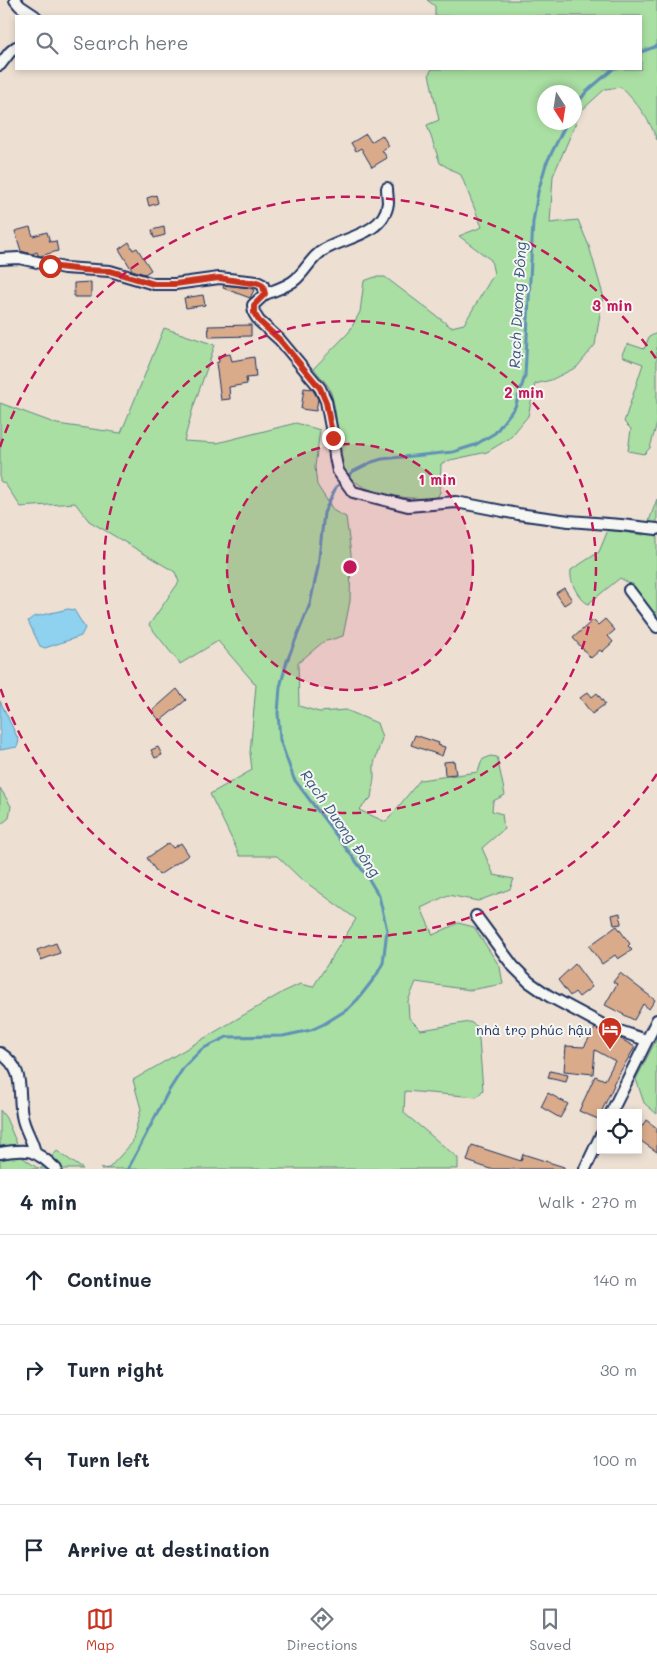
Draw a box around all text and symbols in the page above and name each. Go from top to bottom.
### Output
search box [15,15,642,70]
icon: search [33,29,61,57]
text: Search here [73,30,189,55]
north arrow [537,85,582,130]
water label: Rạch Dương Đông [504,241,530,369]
route start [39,255,62,278]
text: 3 min [592,295,632,315]
text: 2 min [504,382,544,402]
route end [322,427,345,450]
text: 1 min [418,469,456,489]
centre of rings [341,558,359,576]
water label: Rạch Dương Đông [296,765,386,881]
hotel icon: nhà trọ phúc hậu [597,1016,623,1050]
place label: nhà trọ phúc hậu [476,1020,592,1039]
map controls [597,1109,642,1154]
button: locate [597,1109,642,1154]
text: 4 min [20,1188,77,1215]
text: Walk · 270 m [538,1191,637,1212]
icon: ahead [20,1266,48,1294]
text: Continue [67,1267,152,1292]
text: 140 m [593,1269,637,1290]
icon: right [20,1356,48,1384]
text: Turn right [67,1357,164,1382]
text: 30 m [600,1359,637,1380]
icon: left [20,1446,48,1474]
text: Turn left [67,1447,150,1472]
text: 100 m [592,1449,637,1470]
icon: arrive [20,1536,48,1564]
text: Arrive at destination [67,1537,270,1562]
tab: Map [86,1605,114,1654]
tab: Directions [286,1605,358,1654]
tab: Saved [529,1605,571,1654]

